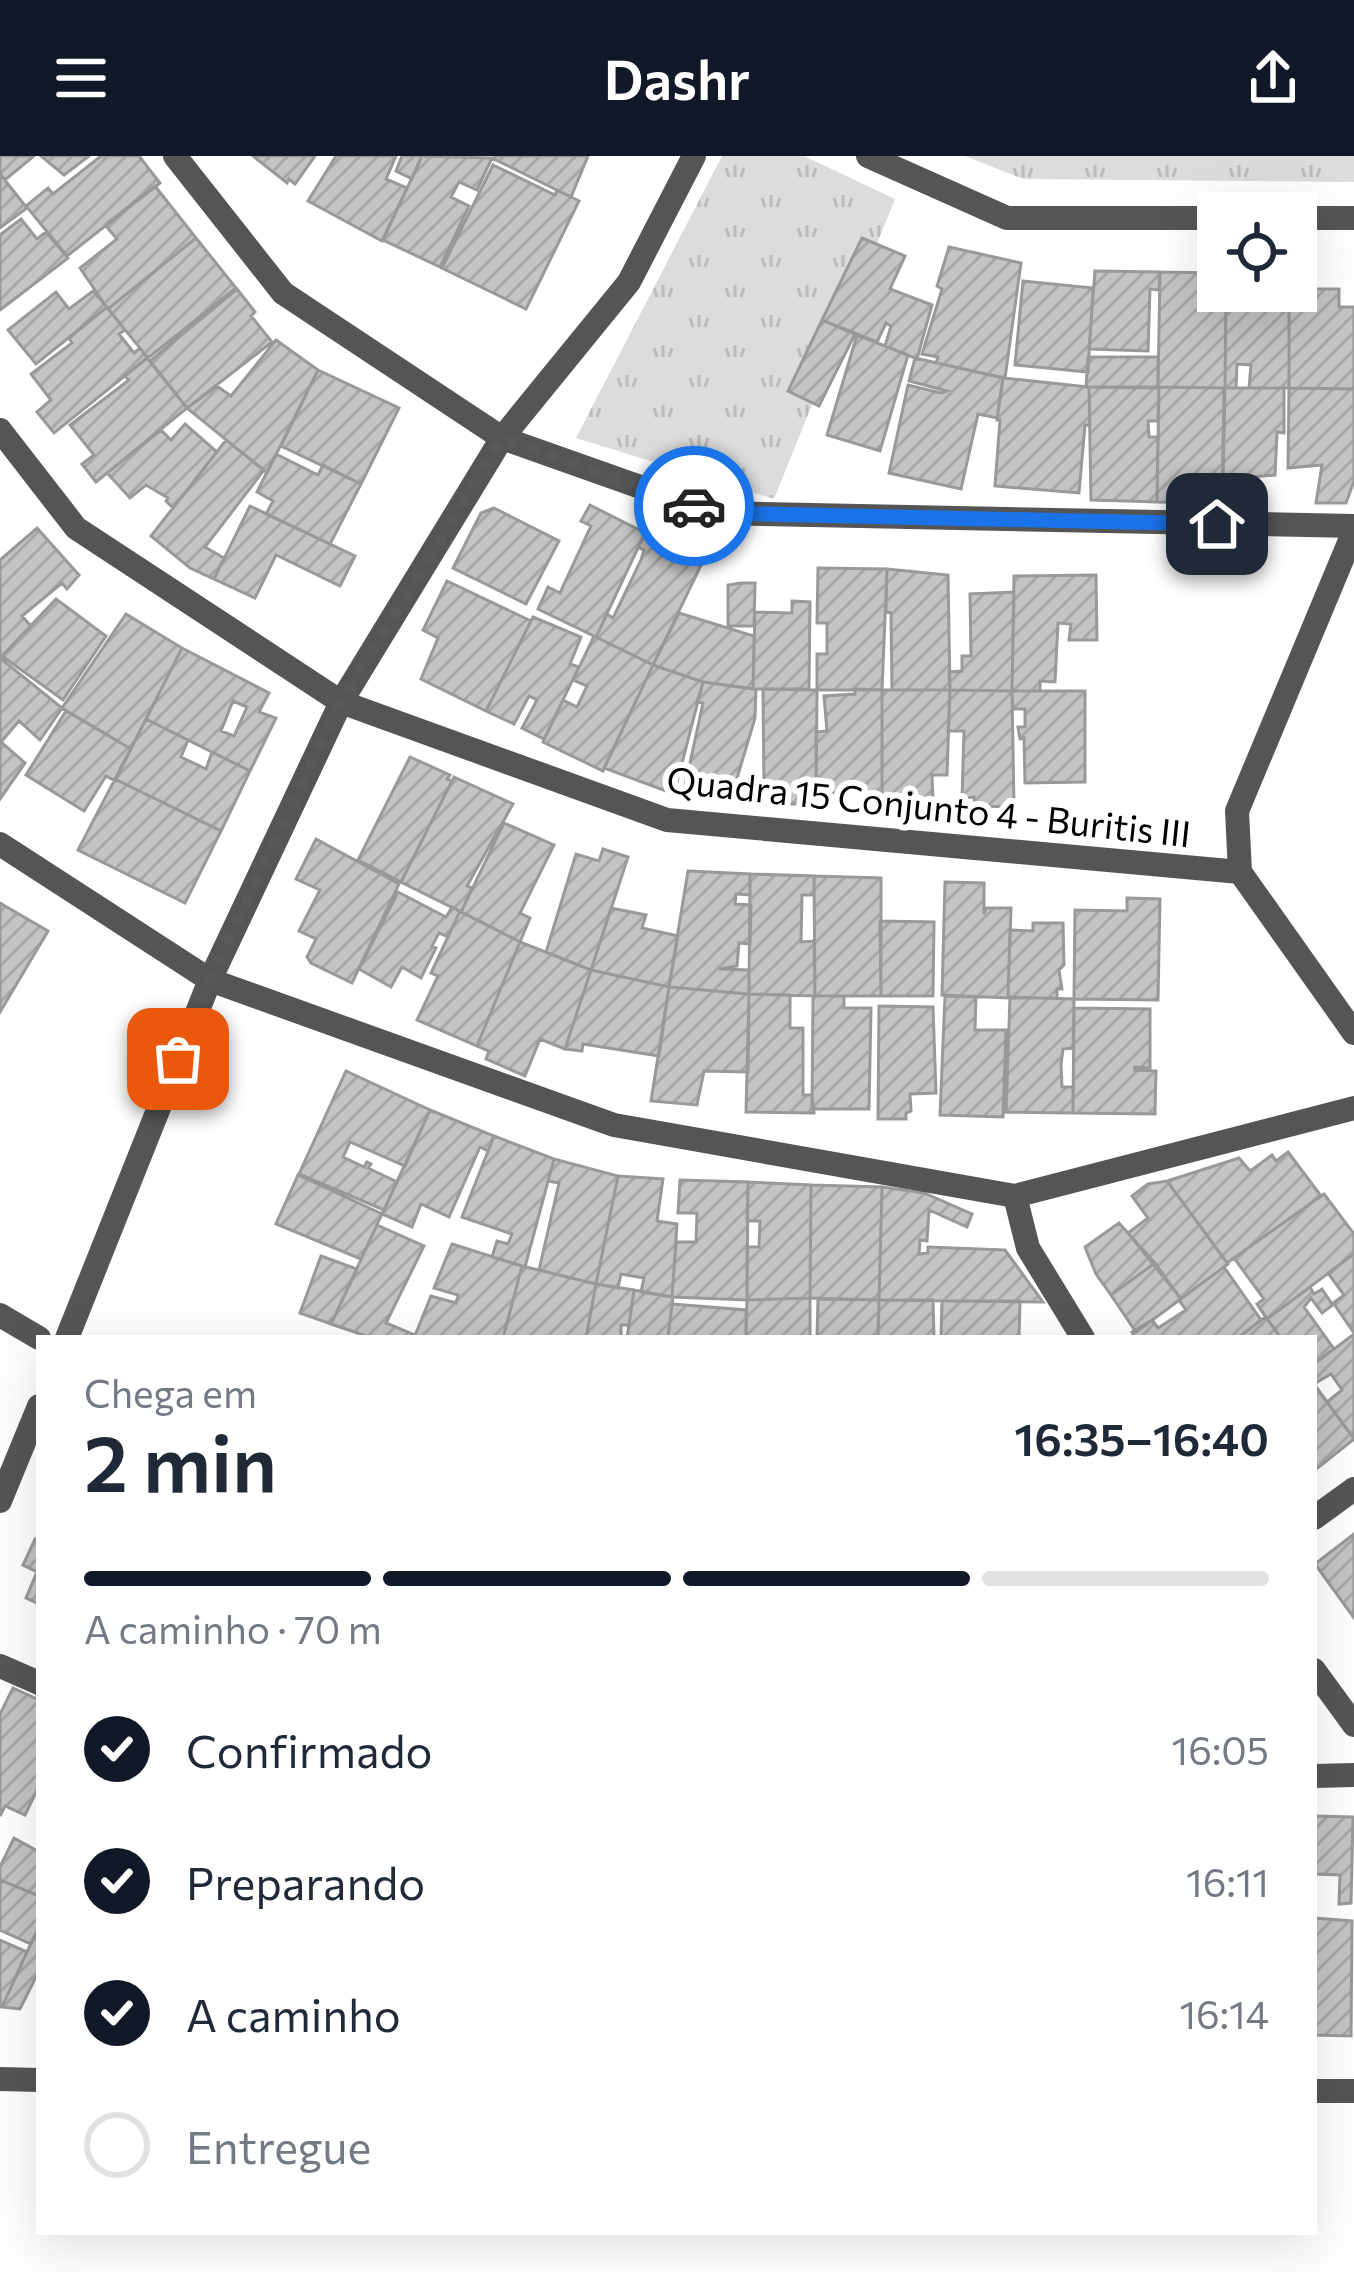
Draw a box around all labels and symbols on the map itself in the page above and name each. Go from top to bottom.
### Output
courier [634,446,754,566]
pin [1166,473,1268,575]
street label: Quadra 15 Conjunto 4 - Buritis III [665,756,1193,854]
pin [127,1008,229,1110]

